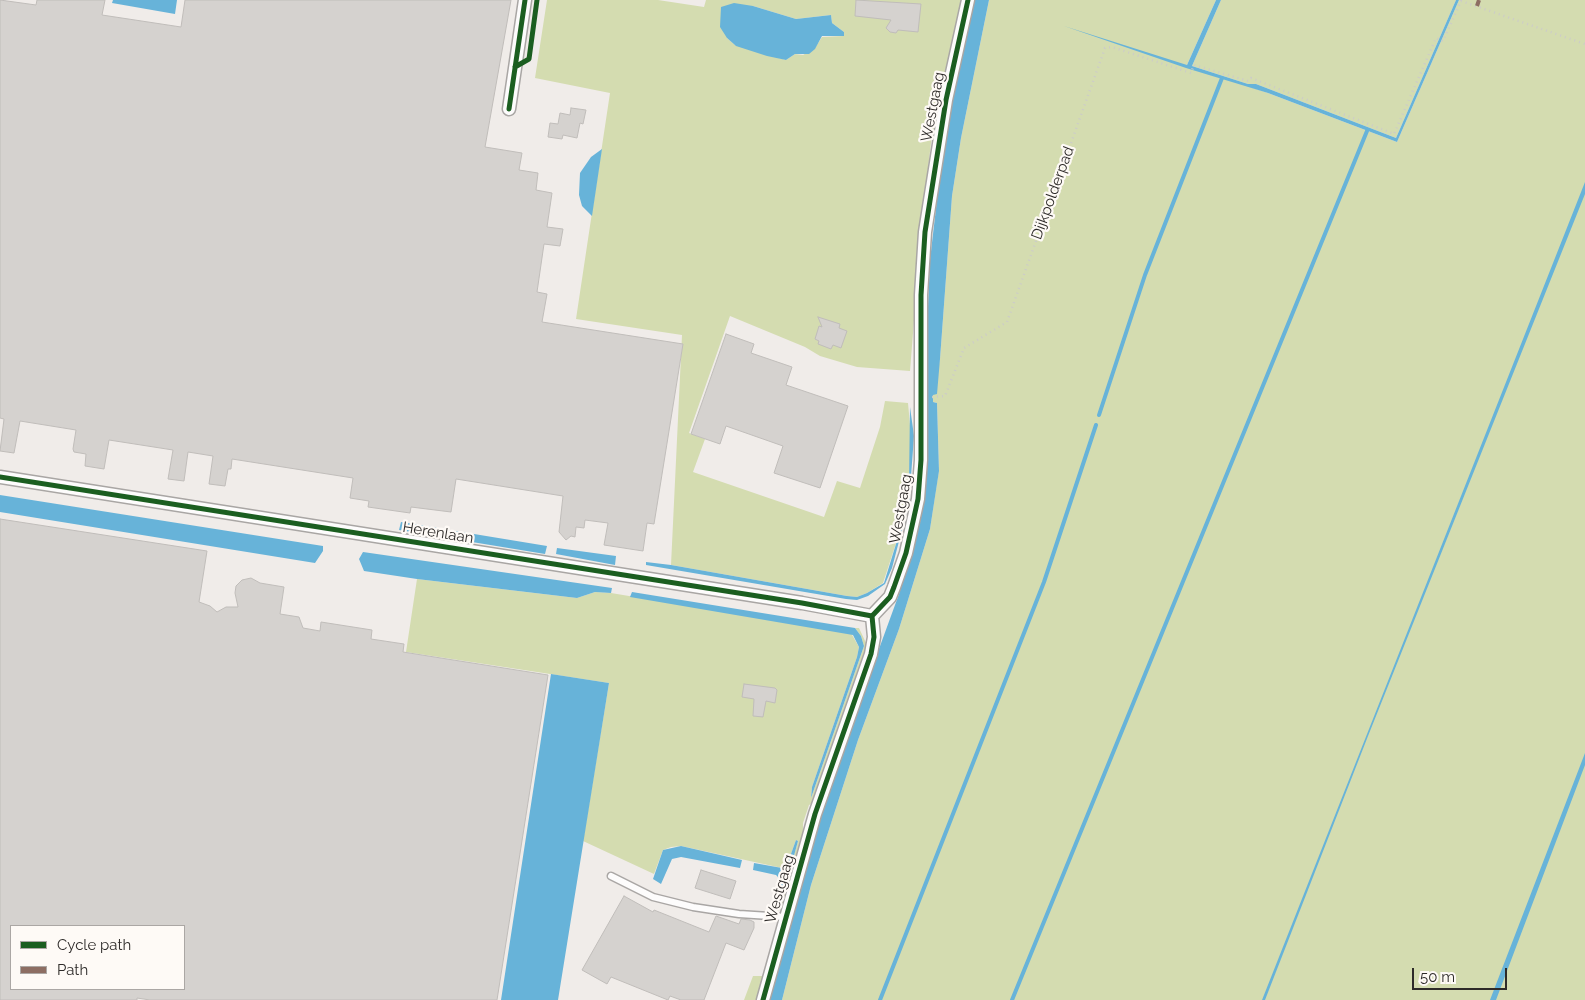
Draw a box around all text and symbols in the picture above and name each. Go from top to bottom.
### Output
street label: Westgaag [917,71,949,143]
street label: Dijkpolderpad [1028,144,1078,242]
street label: Westgaag [886,473,916,545]
street label: Herenlaan [401,519,475,547]
street label: Westgaag [762,853,798,925]
legend [10,925,185,990]
text: Cycle path [57,936,131,954]
scale bar [1415,958,1510,990]
text: Path [57,961,88,979]
text: 50 m [1420,968,1455,986]

